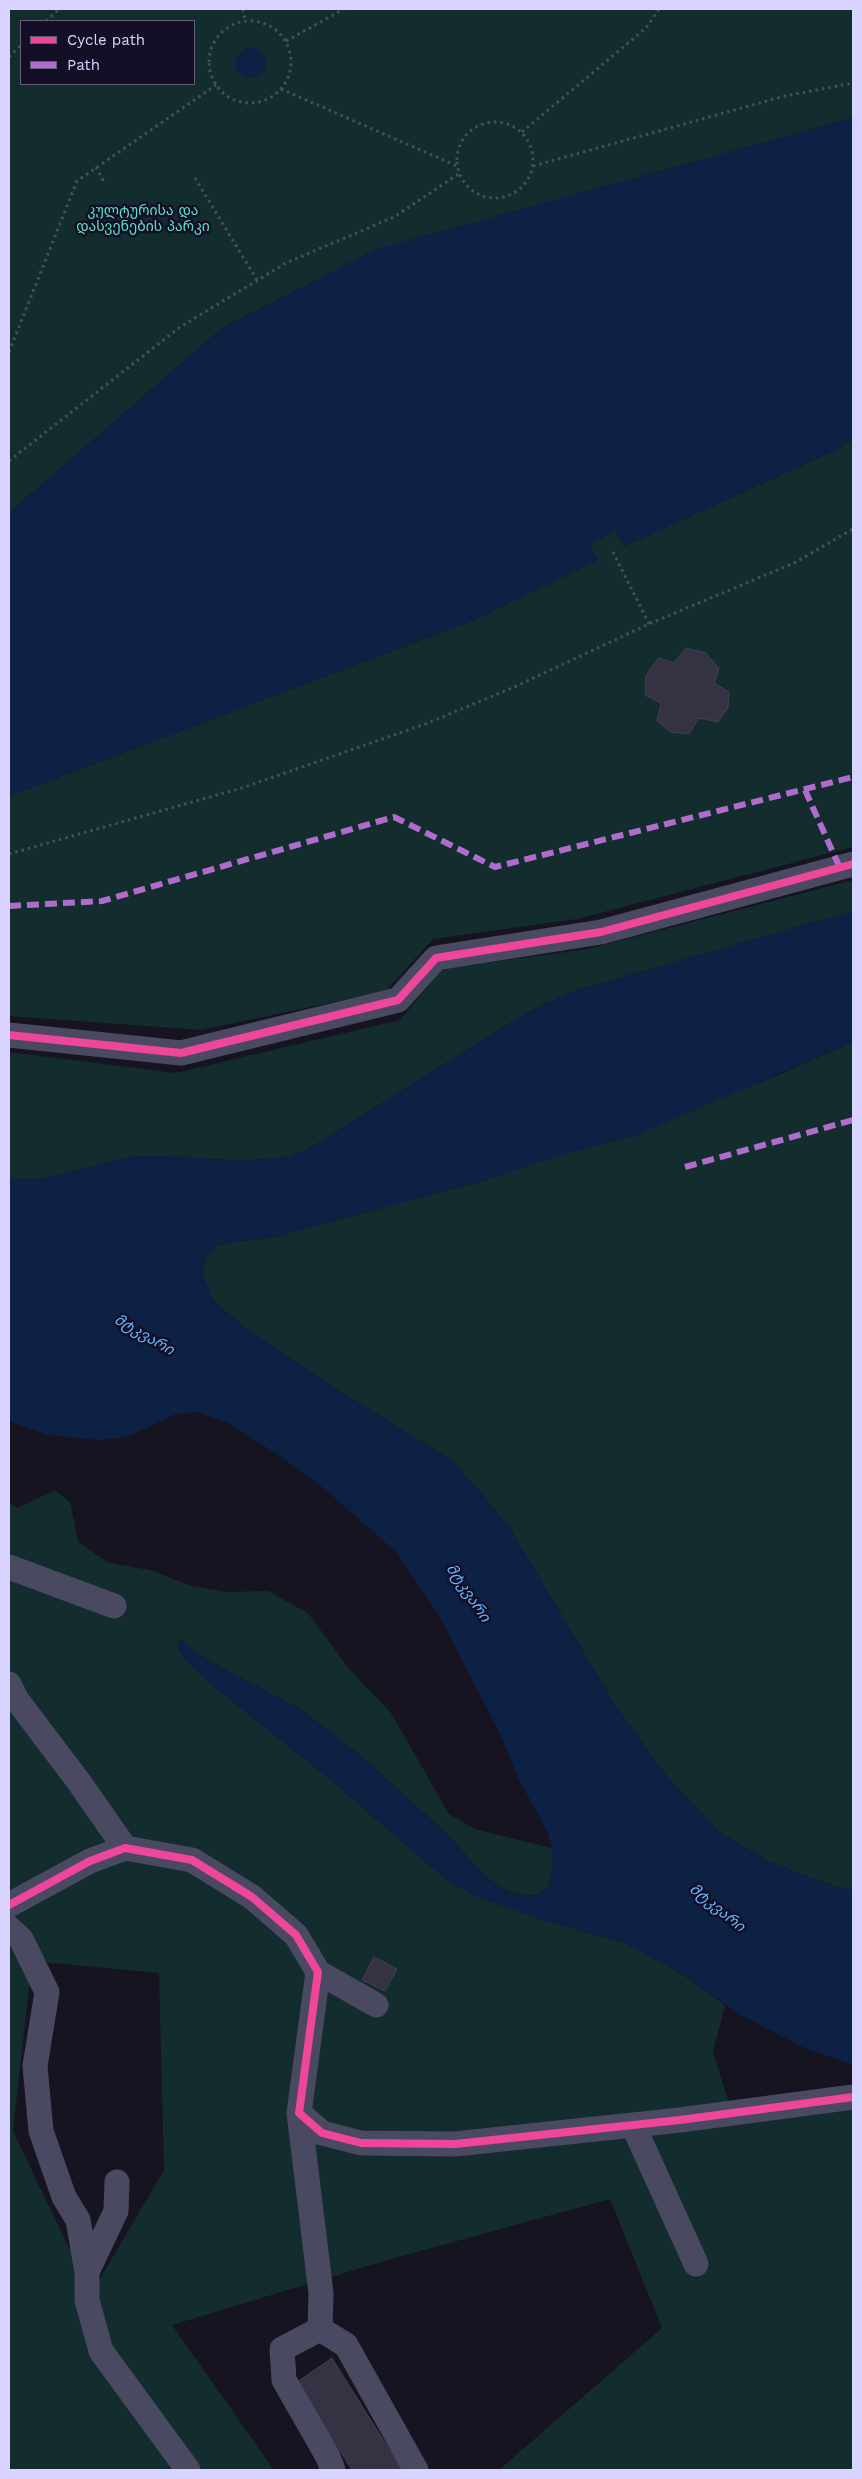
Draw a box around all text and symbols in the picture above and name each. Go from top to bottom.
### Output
legend [20,20,195,85]
text: Cycle path [67,31,145,49]
text: Path [67,56,100,74]
park label: კულტურისა და დასვენების პარკი [76,203,210,236]
water label: მტკვარი [111,1311,177,1359]
water label: მტკვარი [442,1561,494,1625]
water label: მტკვარი [686,1880,748,1936]

